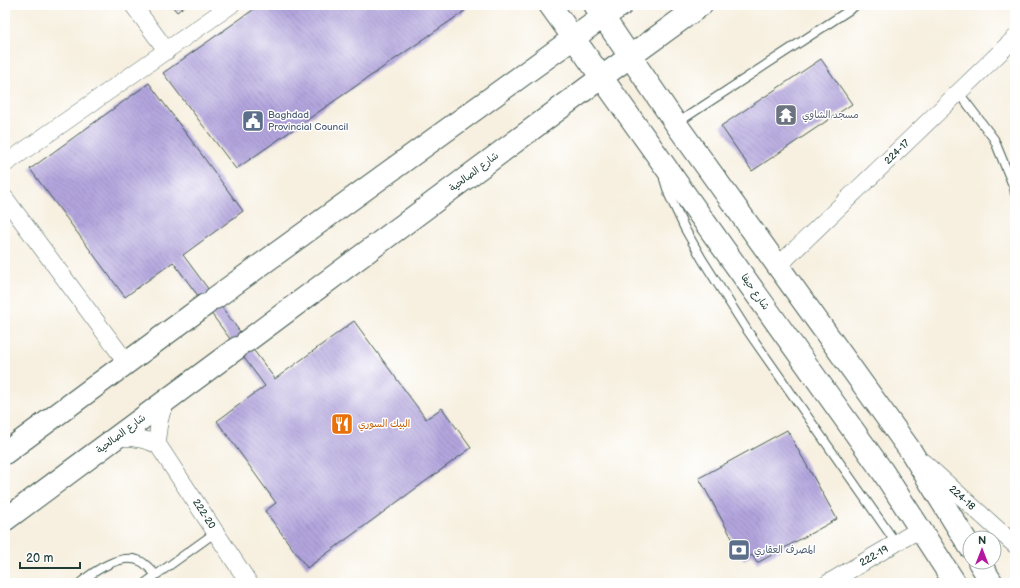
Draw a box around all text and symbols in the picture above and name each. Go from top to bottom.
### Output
temple icon: مسجد الشاوي [773,102,799,128]
public building icon: Baghdad Provincial Council [240,108,266,134]
place label: Baghdad Provincial Council [268,109,348,133]
place label: مسجد الشاوي [802,109,859,123]
street label: 224-17 [882,137,912,167]
street label: شارع الصالحية [447,149,502,195]
street label: شارع حيفا [737,272,772,313]
street label: شارع الصالحية [94,411,149,457]
restaurant icon: البيك السوري [329,411,355,437]
place label: البيك السوري [358,418,410,432]
street label: 224-18 [946,483,978,513]
street label: 222-20 [190,497,218,531]
north arrow [962,530,1002,570]
text: N [978,534,986,547]
bank icon: المصرف العقاري [726,537,752,563]
street label: 222-19 [858,543,891,569]
scale bar [20,544,80,570]
place label: المصرف العقاري [754,544,815,558]
text: 20 m [26,551,53,566]

